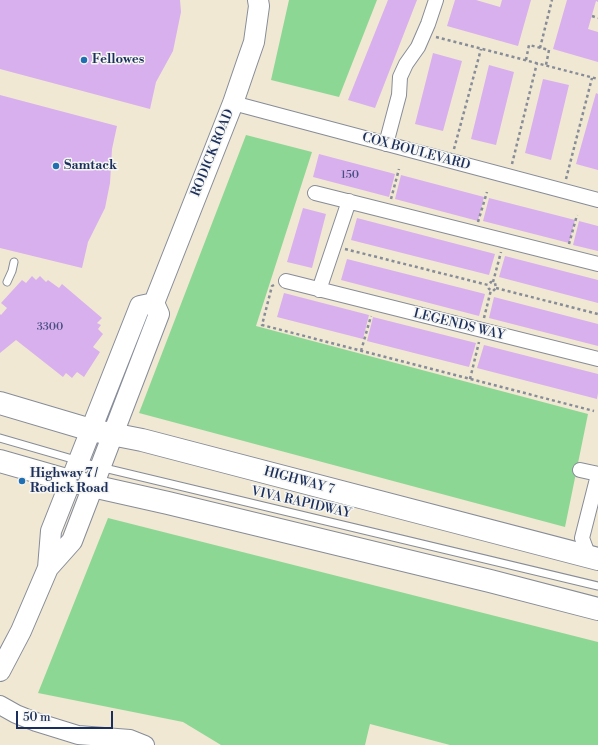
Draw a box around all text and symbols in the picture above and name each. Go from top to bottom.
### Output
place label: Fellowes [92,52,144,68]
marker: Fellowes [79,55,89,65]
street label: RODICK ROAD [188,107,238,199]
street label: COX BOULEVARD [360,130,472,174]
place label: Samtack [64,158,117,174]
marker: Samtack [51,161,61,171]
house number: 150 [341,168,359,182]
street label: LEGENDS WAY [412,306,506,344]
house number: 3300 [37,320,63,334]
street label: HIGHWAY 7 [262,464,336,498]
place label: Highway 7 / Rodick Road [30,466,109,497]
marker: Highway 7 / Rodick Road [17,476,27,486]
street label: VIVA RAPIDWAY [249,484,353,522]
scale bar [18,703,115,729]
text: 50 m [23,710,51,725]

